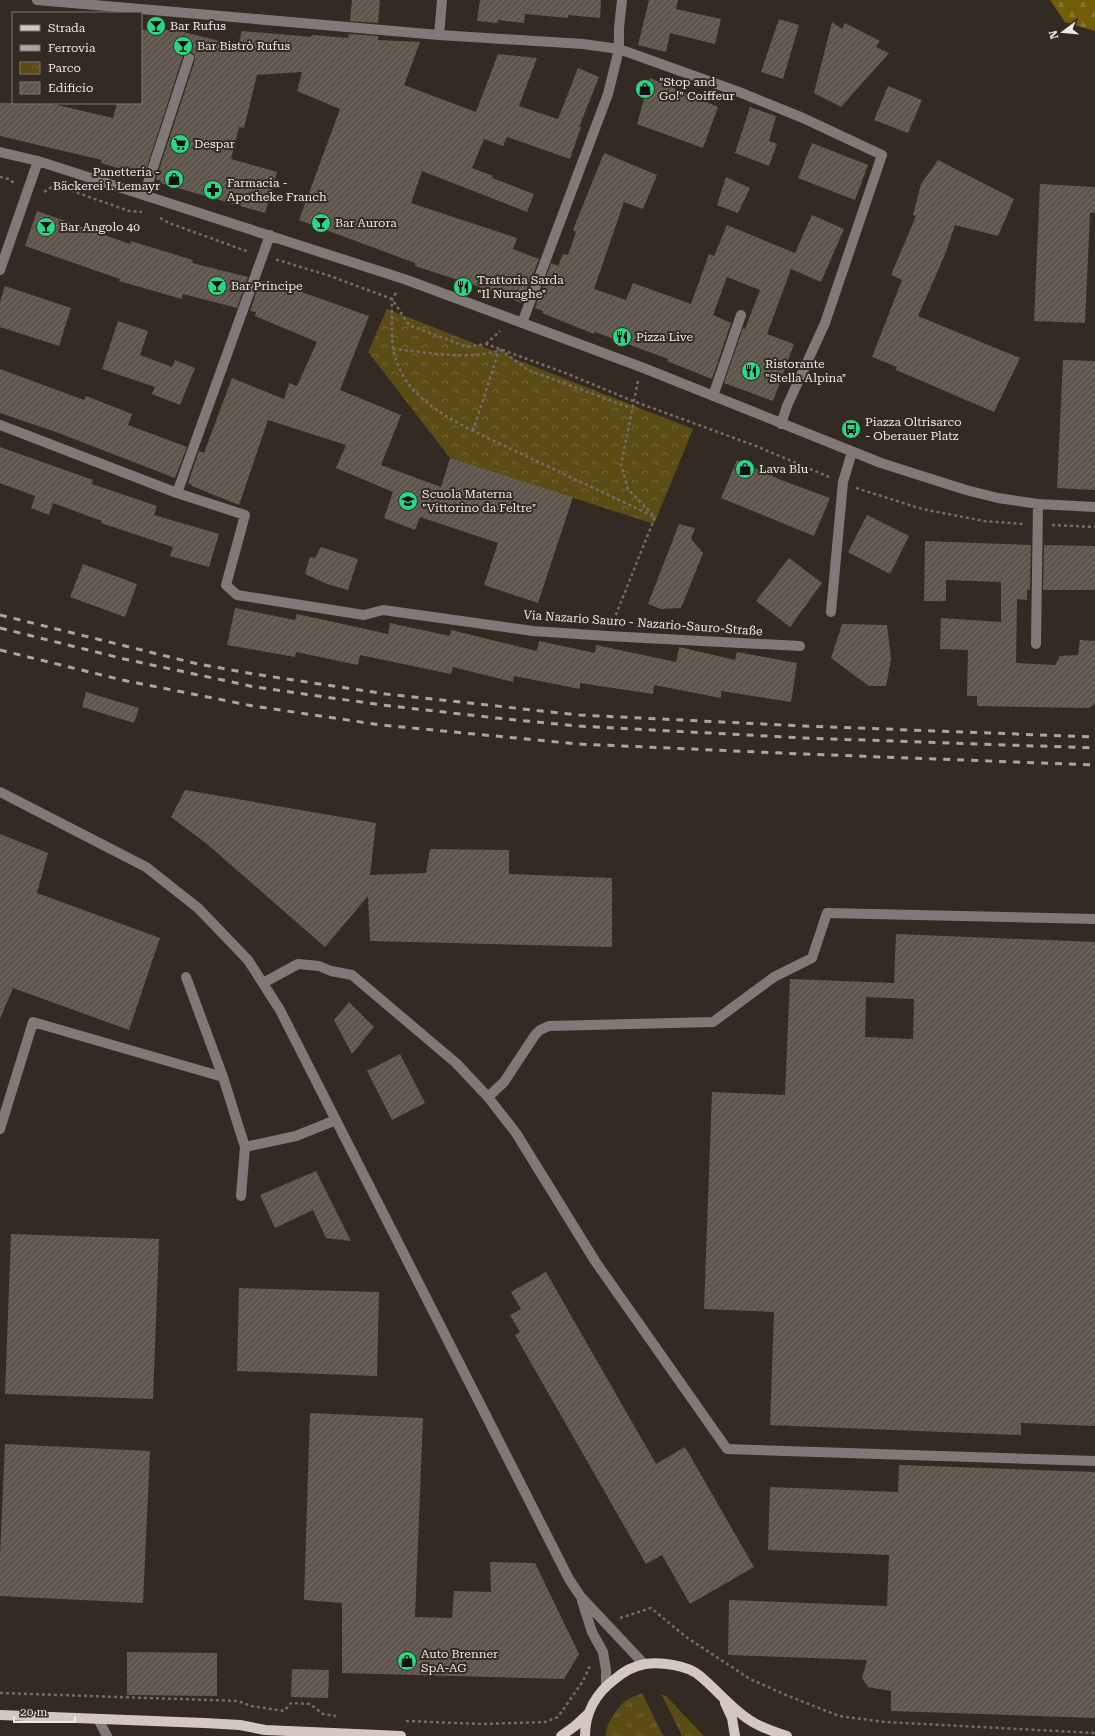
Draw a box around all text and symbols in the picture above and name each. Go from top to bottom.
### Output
legend [12,12,142,104]
north arrow [1043,12,1083,52]
bar icon: Bar Rufus [145,15,167,37]
place label: Bar Rufus [170,19,226,33]
text: Strada [48,21,86,35]
text: N [1046,28,1061,40]
bar icon: Bar Bistrò Rufus [172,35,194,57]
place label: Bar Bistrò Rufus [197,39,291,53]
text: Ferrovia [48,41,96,55]
text: Parco [48,61,81,75]
place label: "Stop and Go!" Coiffeur [659,75,735,103]
shop icon: "Stop and Go!" Coiffeur [634,78,656,100]
text: Edificio [48,81,93,95]
supermarket icon: Despar [169,133,191,155]
place label: Despar [194,137,235,151]
place label: Panetteria - Bäckerei I. Lemayr [53,165,160,193]
shop icon: Panetteria - Bäckerei I. Lemayr [163,168,185,190]
place label: Farmacia - Apotheke Franch [227,176,327,204]
pharmacy icon: Farmacia - Apotheke Franch [202,179,224,201]
bar icon: Bar Aurora [310,212,332,234]
bar icon: Bar Angolo 40 [35,216,57,238]
place label: Bar Aurora [335,216,397,230]
place label: Bar Angolo 40 [60,220,140,234]
place label: Trattoria Sarda "Il Nuraghe" [477,273,564,301]
bar icon: Bar Principe [206,275,228,297]
restaurant icon: Trattoria Sarda "Il Nuraghe" [452,276,474,298]
place label: Bar Principe [231,279,303,293]
restaurant icon: Pizza Live [611,326,633,348]
place label: Pizza Live [636,330,693,344]
place label: Ristorante "Stella Alpina" [765,357,846,385]
restaurant icon: Ristorante "Stella Alpina" [740,360,762,382]
place label: Piazza Oltrisarco - Oberauer Platz [865,415,962,443]
bus stop icon: Piazza Oltrisarco - Oberauer Platz [840,418,862,440]
shop icon: Lava Blu [734,458,756,480]
place label: Lava Blu [759,462,809,476]
place label: Scuola Materna "Vittorino da Feltre" [422,487,536,515]
school or university icon: Scuola Materna "Vittorino da Feltre" [397,490,419,512]
street label: Via Nazario Sauro - Nazario-Sauro-Straße [523,608,763,638]
place label: Auto Brenner SpA-AG [421,1647,498,1675]
shop icon: Auto Brenner SpA-AG [396,1650,418,1672]
scale bar [14,1698,75,1724]
text: 20 m [20,1705,47,1719]

